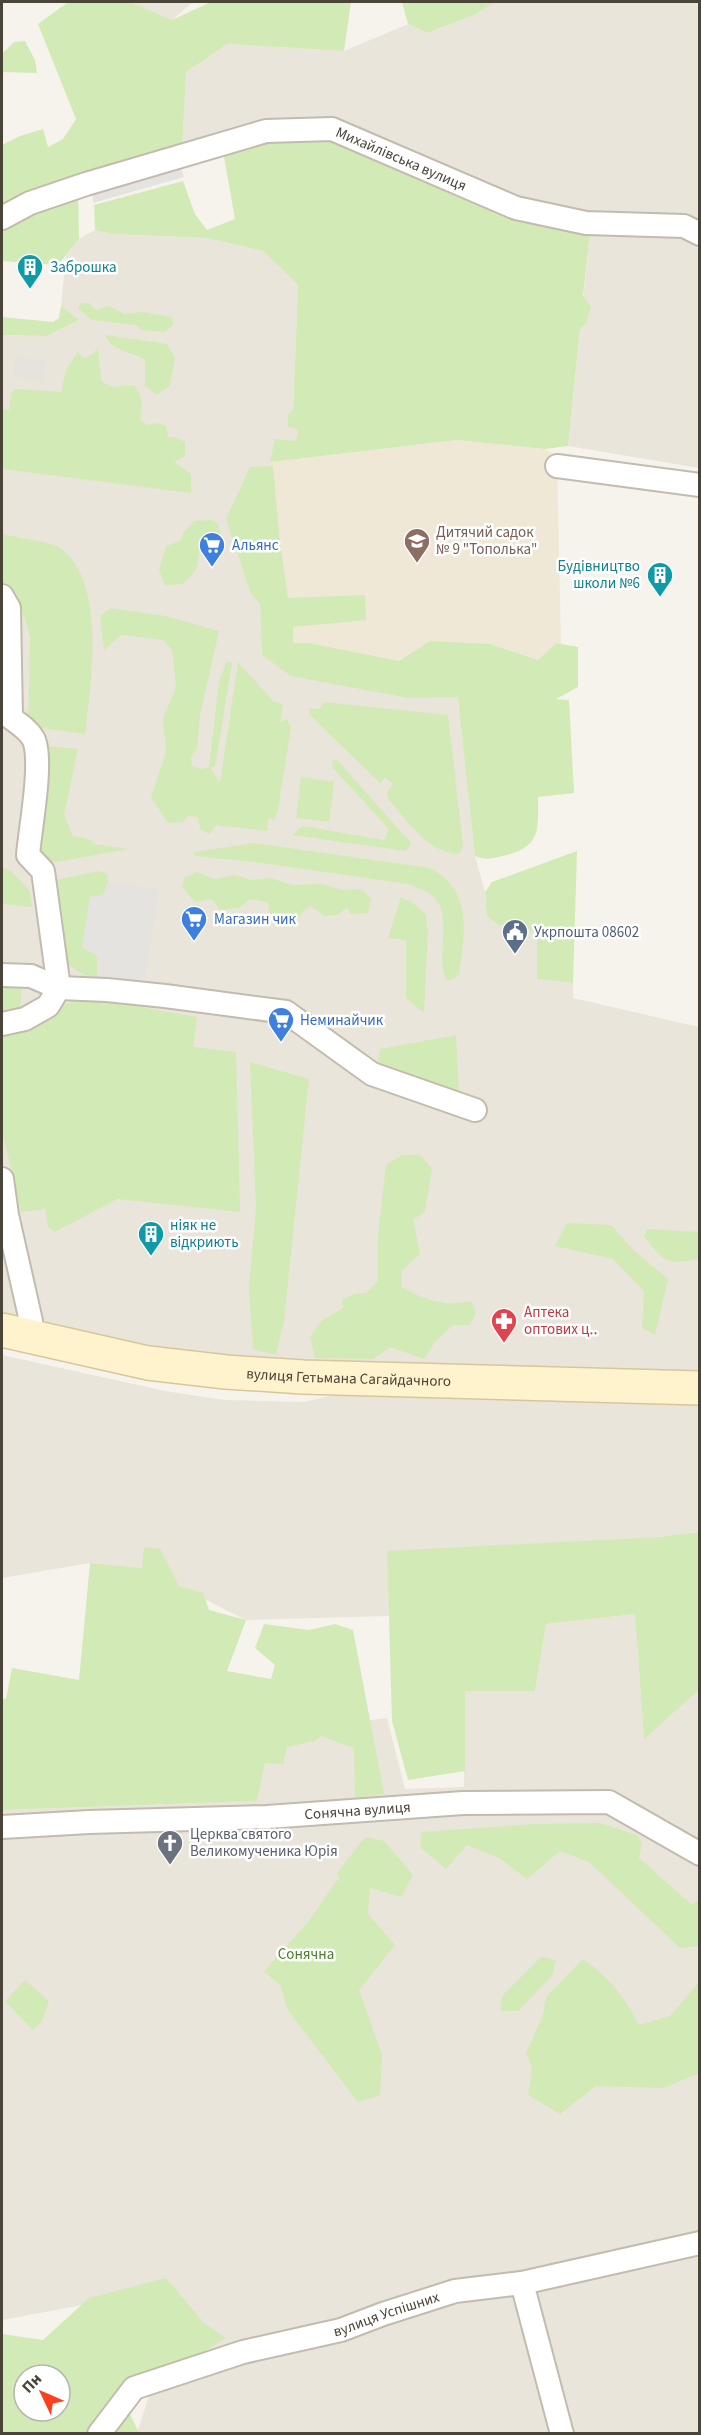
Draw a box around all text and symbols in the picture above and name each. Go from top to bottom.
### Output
street label: Михайлівська вулиця [332,122,470,197]
building icon: Заброшка [15,252,45,290]
place label: Заброшка [50,257,117,278]
place label: Дитячий садок № 9 "Тополька" [436,522,537,560]
school or university icon: Дитячий садок № 9 "Тополька" [402,526,432,564]
supermarket icon: Альянс [197,530,227,568]
place label: Альянс [232,535,279,556]
place label: Будівництво школи №6 [558,556,640,594]
building icon: Будівництво школи №6 [645,560,675,598]
supermarket icon: Магазин чик [179,904,209,942]
place label: Магазин чик [214,909,297,930]
public building icon: Укрпошта 08602 [500,917,530,955]
place label: Укрпошта 08602 [534,922,639,943]
supermarket icon: Неминайчик [266,1005,296,1043]
place label: Неминайчик [300,1010,384,1031]
place label: ніяк не відкриють [170,1215,239,1253]
building icon: ніяк не відкриють [136,1219,166,1257]
place label: Аптека оптових ц‥ [524,1302,597,1340]
pharmacy icon: Аптека оптових ц‥ [489,1306,519,1344]
street label: вулиця Гетьмана Сагайдачного [246,1363,451,1392]
street label: Сонячна вулиця [304,1797,412,1825]
place label: Церква святого Великомученика Юрія [190,1824,338,1862]
church icon: Церква святого Великомученика Юрія [155,1828,185,1866]
park label: Сонячна [278,1944,334,1965]
street label: вулиця Успішних [332,2287,442,2342]
north arrow [12,2363,72,2423]
text: Пн [17,2368,47,2398]

